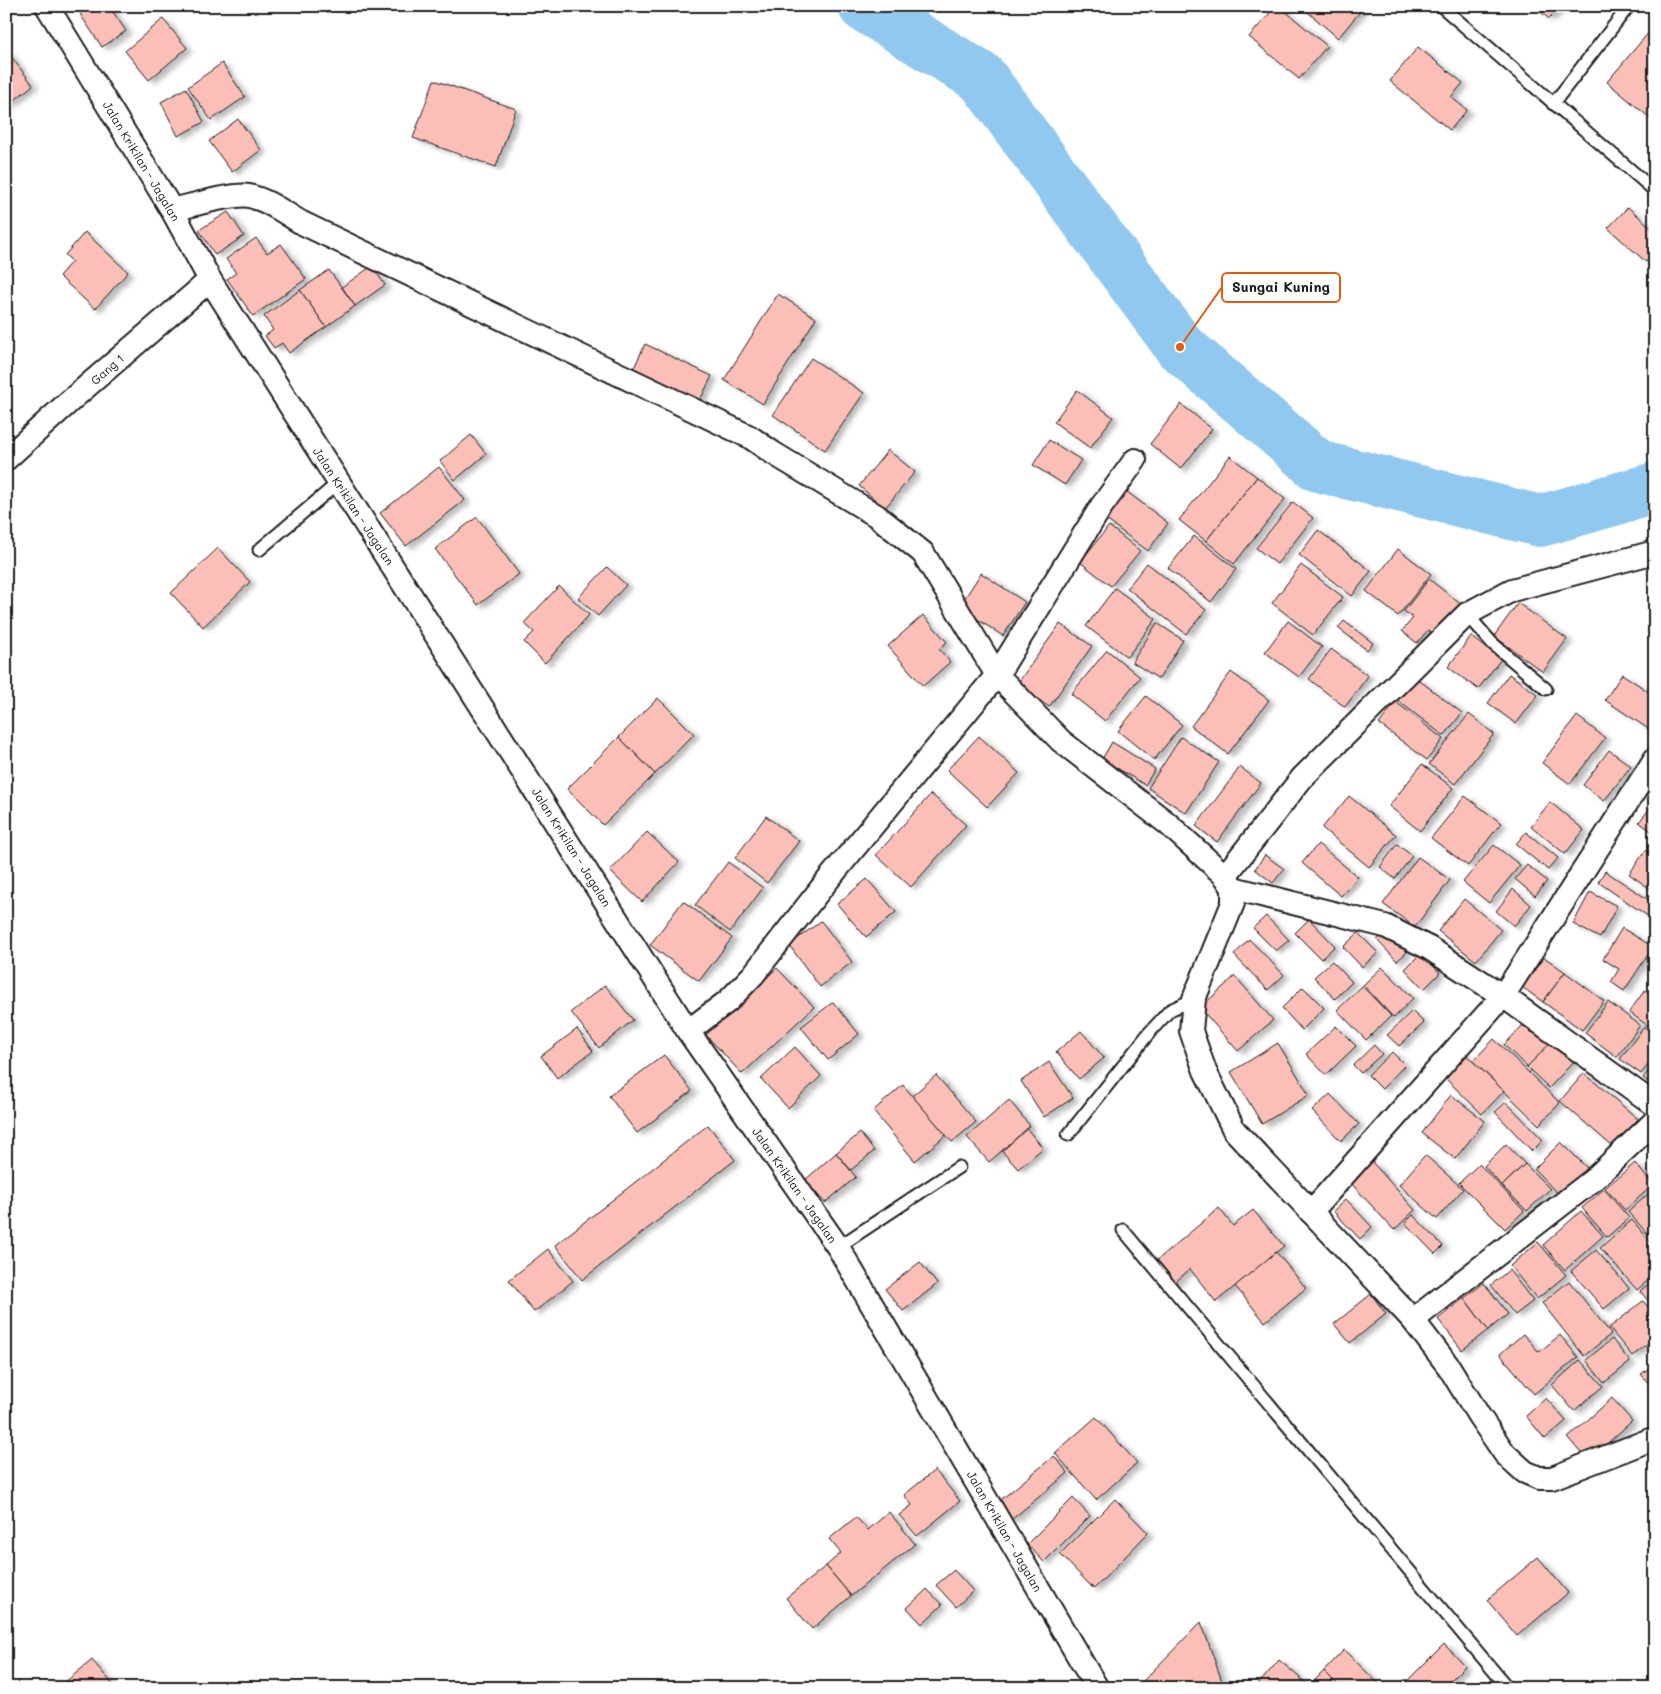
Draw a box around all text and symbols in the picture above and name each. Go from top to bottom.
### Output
street label: Jalan Krikilan - Jagalan [100,98,184,224]
callout: Sungai Kuning [1222,273,1340,302]
text: Sungai Kuning [1232,277,1330,296]
street label: Gang 1 [87,350,127,388]
street label: Jalan Krikilan - Jagalan [310,444,398,568]
street label: Jalan Krikilan - Jagalan [529,784,615,910]
street label: Jalan Krikilan - Jagalan [749,1124,841,1246]
street label: Jalan Krikilan - Jagalan [964,1467,1046,1595]

